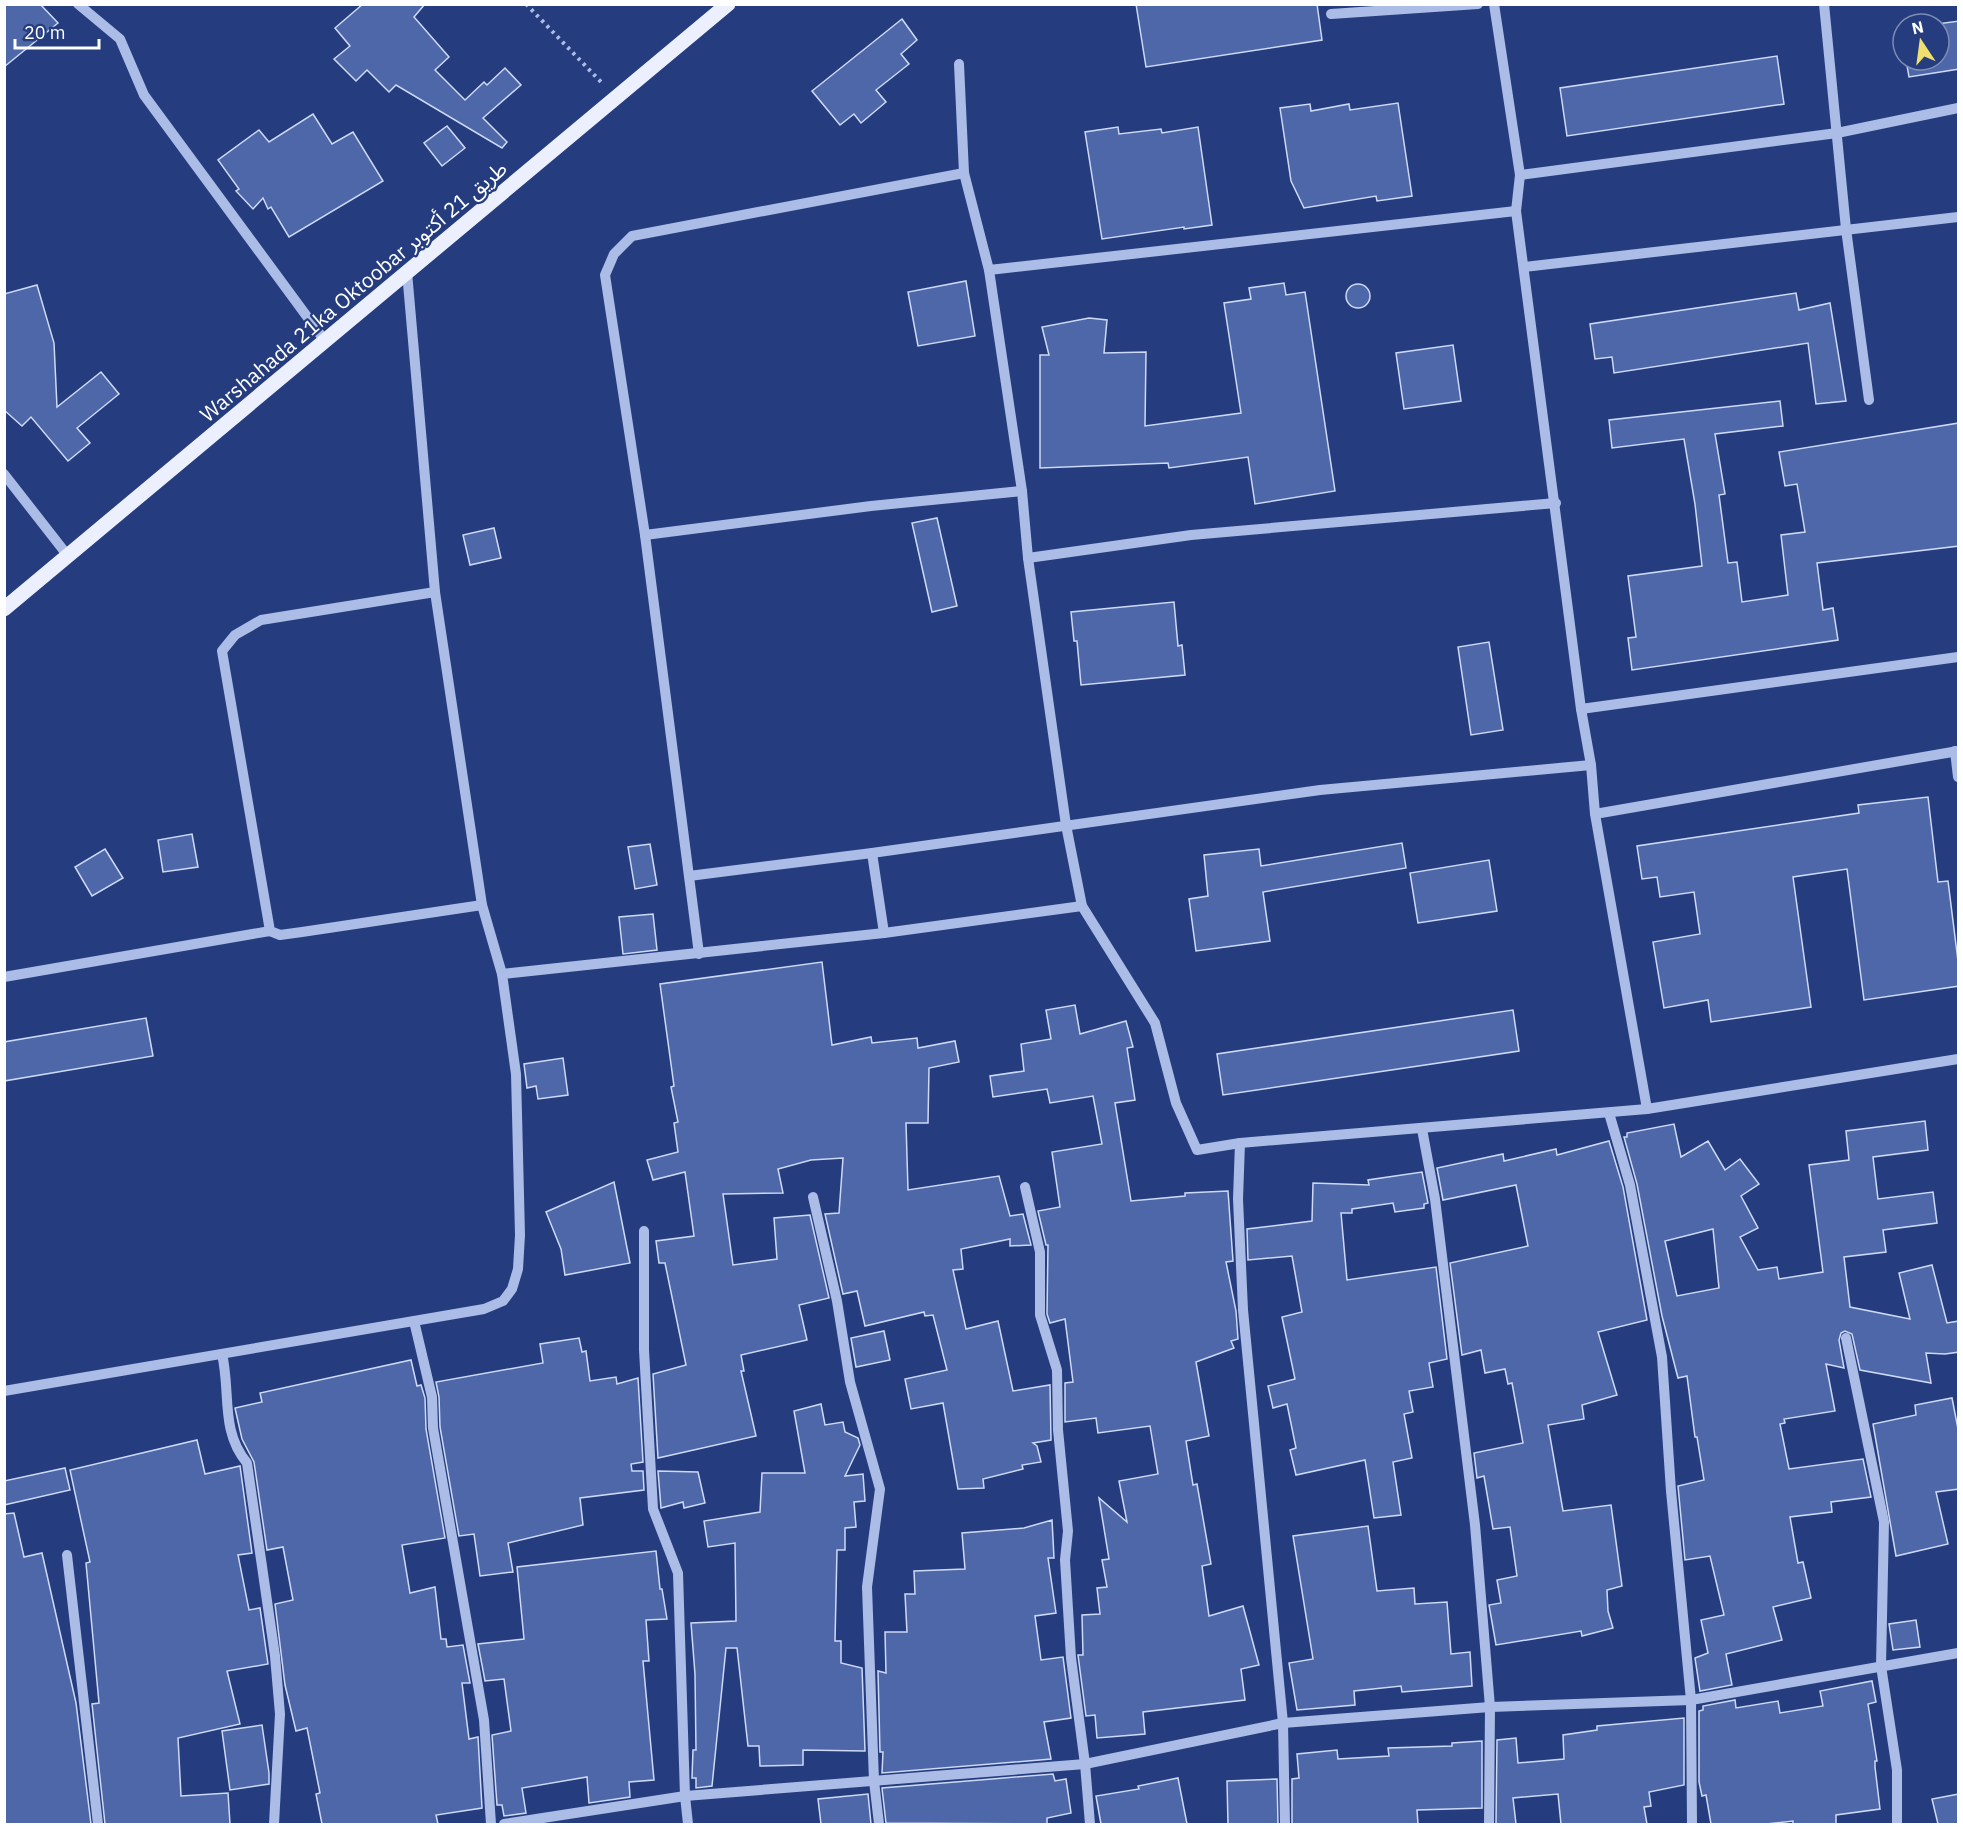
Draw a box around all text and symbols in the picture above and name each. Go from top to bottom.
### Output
scale bar [15,12,99,50]
north arrow [1891,12,1951,72]
text: N [1910,16,1926,38]
text: 20 m [24,21,66,44]
street label: Warshahada 21ka Oktoobar طريق 21 أكتوبر [194,154,512,428]

